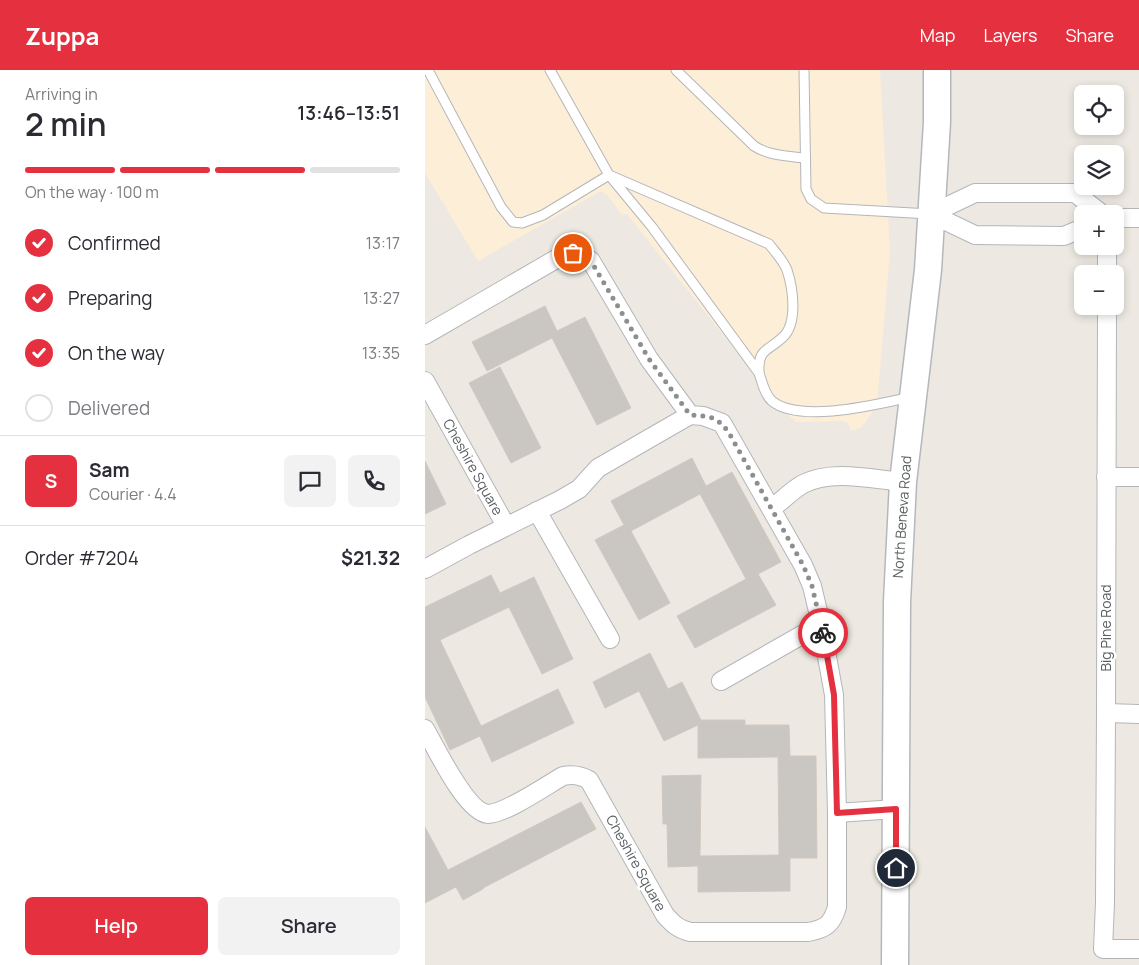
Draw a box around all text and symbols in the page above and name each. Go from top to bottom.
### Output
text: Zuppa [25,19,99,52]
text: Map [920,23,955,47]
text: Layers [983,23,1037,47]
text: Share [1065,23,1114,47]
text: Arriving in [25,83,98,105]
map controls [1074,85,1124,315]
button: locate [1074,85,1124,135]
text: 13:46–13:51 [297,100,400,126]
text: 2 min [25,102,107,146]
button: layers [1074,145,1124,195]
text: On the way · 100 m [25,181,159,203]
button: + [1074,205,1124,255]
icon: check [25,229,53,257]
text: Confirmed [68,230,161,256]
text: 13:17 [366,232,400,254]
pin [552,232,594,274]
icon: bag [559,239,587,267]
button: − [1074,265,1124,315]
icon: check [25,284,53,312]
text: Preparing [68,285,153,311]
text: 13:27 [363,287,400,309]
icon: check [25,339,53,367]
text: On the way [68,340,165,366]
text: 13:35 [362,342,400,364]
text: Delivered [68,395,150,421]
street label: Cheshire Square [439,415,508,518]
button: chat [284,455,336,507]
button: phone [348,455,400,507]
street label: North Beneva Road [888,455,915,579]
text: Sam [89,457,130,483]
text: S [45,468,57,494]
text: Courier · 4.4 [89,483,177,505]
text: Order #7204 [25,545,139,571]
text: $21.32 [341,545,400,571]
street label: Big Pine Road [1096,584,1115,672]
courier [798,608,848,658]
icon: bike [809,619,837,647]
street label: Cheshire Square [602,811,671,914]
pin [875,847,917,889]
icon: home [882,854,910,882]
button: Help [25,897,208,955]
button: Share [218,897,400,955]

